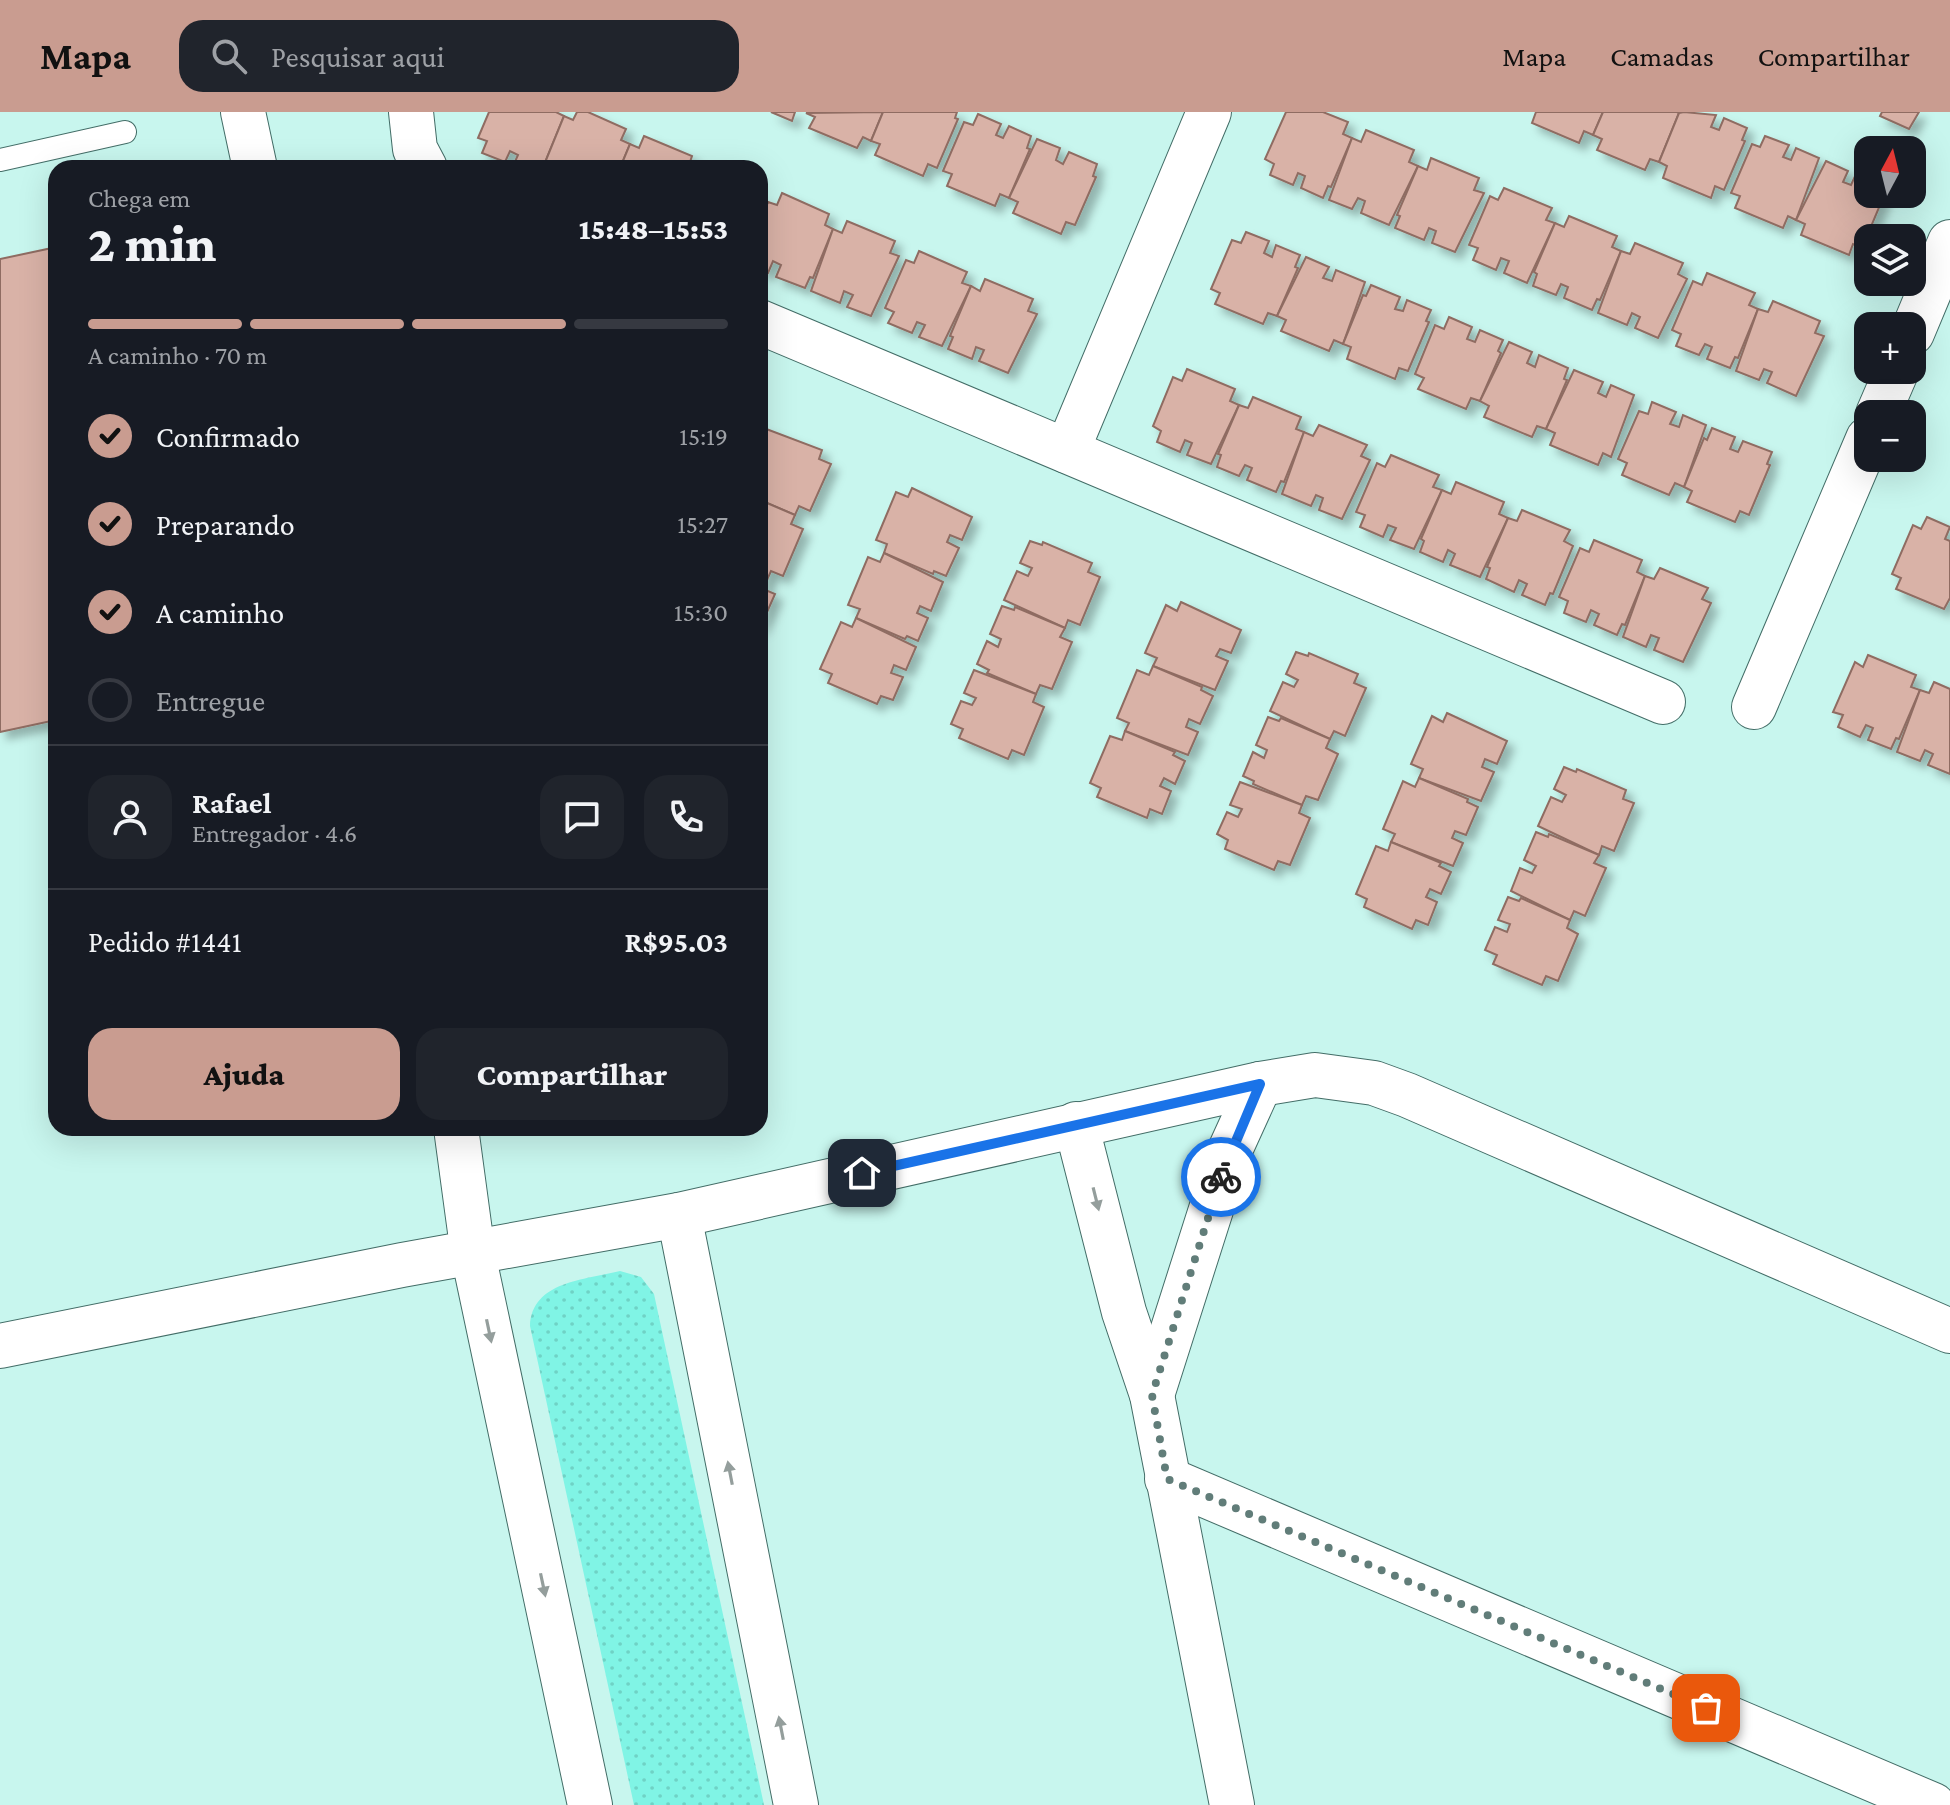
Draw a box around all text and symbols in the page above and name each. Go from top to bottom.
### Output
search box [179,20,739,92]
icon: search [207,34,251,78]
text: Mapa [40,35,131,77]
text: Pesquisar aqui [271,40,445,73]
text: Mapa [1502,41,1566,72]
text: Camadas [1610,41,1714,72]
text: Compartilhar [1758,41,1910,72]
north arrow [1854,136,1926,208]
map controls [1854,136,1926,472]
text: Chega em [88,184,190,213]
text: 15:48–15:53 [579,212,728,245]
text: 2 min [88,214,216,272]
button: layers [1854,224,1926,296]
button: + [1854,312,1926,384]
text: A caminho · 70 m [88,341,267,370]
button: − [1854,400,1926,472]
icon: check [88,414,132,458]
text: Confirmado [156,420,300,453]
text: 15:19 [679,422,728,451]
icon: check [88,502,132,546]
text: Preparando [156,508,295,541]
text: 15:27 [677,510,728,539]
icon: check [88,590,132,634]
text: A caminho [156,596,284,629]
text: 15:30 [674,598,728,627]
text: Entregue [156,684,265,717]
button: person [88,775,172,859]
button: chat [540,775,624,859]
button: phone [644,775,728,859]
text: Rafael [192,786,272,819]
text: Entregador · 4.6 [192,819,357,848]
text: Pedido #1441 [88,925,242,958]
text: R$95.03 [624,925,728,958]
button: Ajuda [88,1028,400,1120]
button: Compartilhar [416,1028,728,1120]
courier [1181,1137,1261,1217]
pin [828,1139,896,1207]
icon: home [840,1151,884,1195]
icon: bike [1199,1155,1243,1199]
one-way arrow [1090,1187,1102,1212]
one-way arrow [483,1318,496,1343]
one-way arrow [724,1461,736,1486]
one-way arrow [538,1573,550,1598]
pin [1672,1674,1740,1742]
icon: bag [1684,1686,1728,1730]
one-way arrow [774,1716,787,1741]

